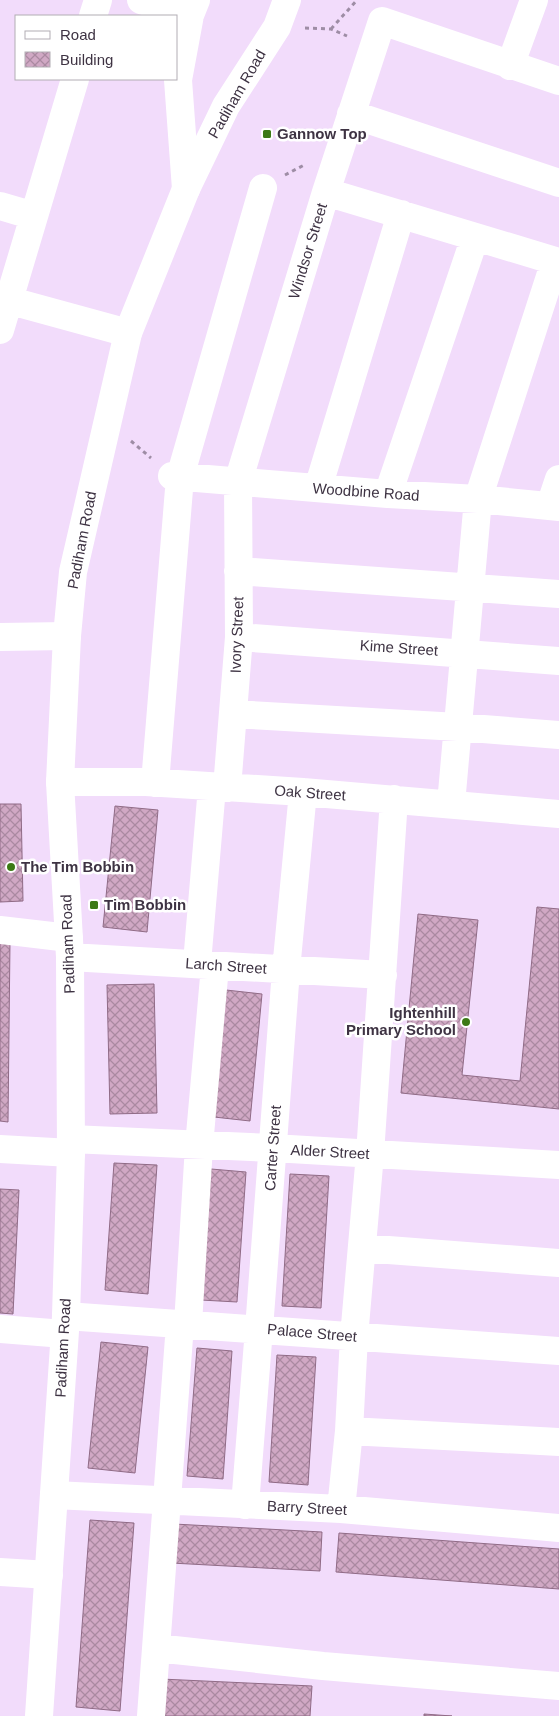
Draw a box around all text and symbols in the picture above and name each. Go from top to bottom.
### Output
legend [15,15,178,80]
text: Road [60,26,96,43]
street label: Padiham Road [204,47,269,141]
text: Building [60,51,113,68]
place label: Gannow Top [277,125,367,142]
marker: Gannow Top [261,128,273,140]
street label: Windsor Street [285,200,330,301]
street label: Woodbine Road [312,479,420,504]
street label: Padiham Road [64,490,99,590]
street label: Ivory Street [227,596,246,674]
street label: Kime Street [359,636,440,659]
street label: Oak Street [274,782,347,804]
place label: The Tim Bobbin [21,858,134,875]
marker: The Tim Bobbin [5,861,17,873]
street label: Padiham Road [57,894,78,994]
place label: Tim Bobbin [104,896,186,913]
marker: Tim Bobbin [88,899,100,911]
street label: Larch Street [185,954,268,977]
place label: Ightenhill Primary School [346,1004,456,1038]
marker: Ightenhill Primary School [460,1016,472,1028]
street label: Carter Street [261,1104,284,1191]
street label: Alder Street [290,1141,371,1162]
street label: Padiham Road [51,1298,74,1398]
street label: Palace Street [266,1320,358,1345]
street label: Barry Street [267,1497,348,1518]

